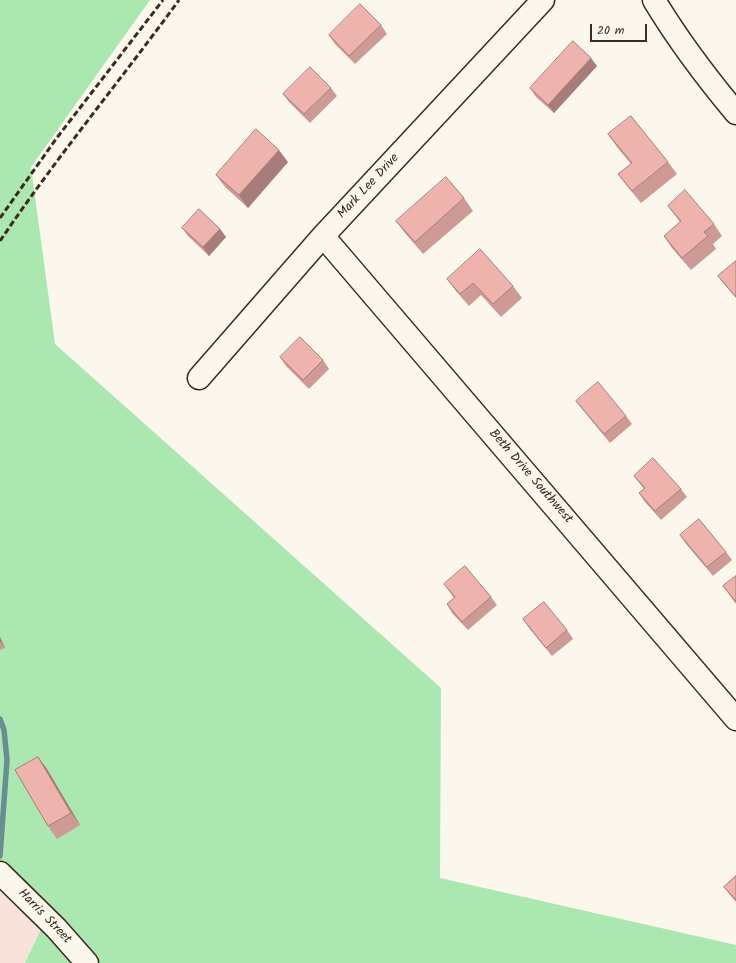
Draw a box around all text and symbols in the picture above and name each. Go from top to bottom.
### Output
scale bar [592,16,649,42]
text: 20 m [597,21,624,40]
street label: Mark Lee Drive [335,151,403,223]
street label: Beth Drive Southwest [485,427,575,527]
street label: Harris Street [14,886,74,948]

